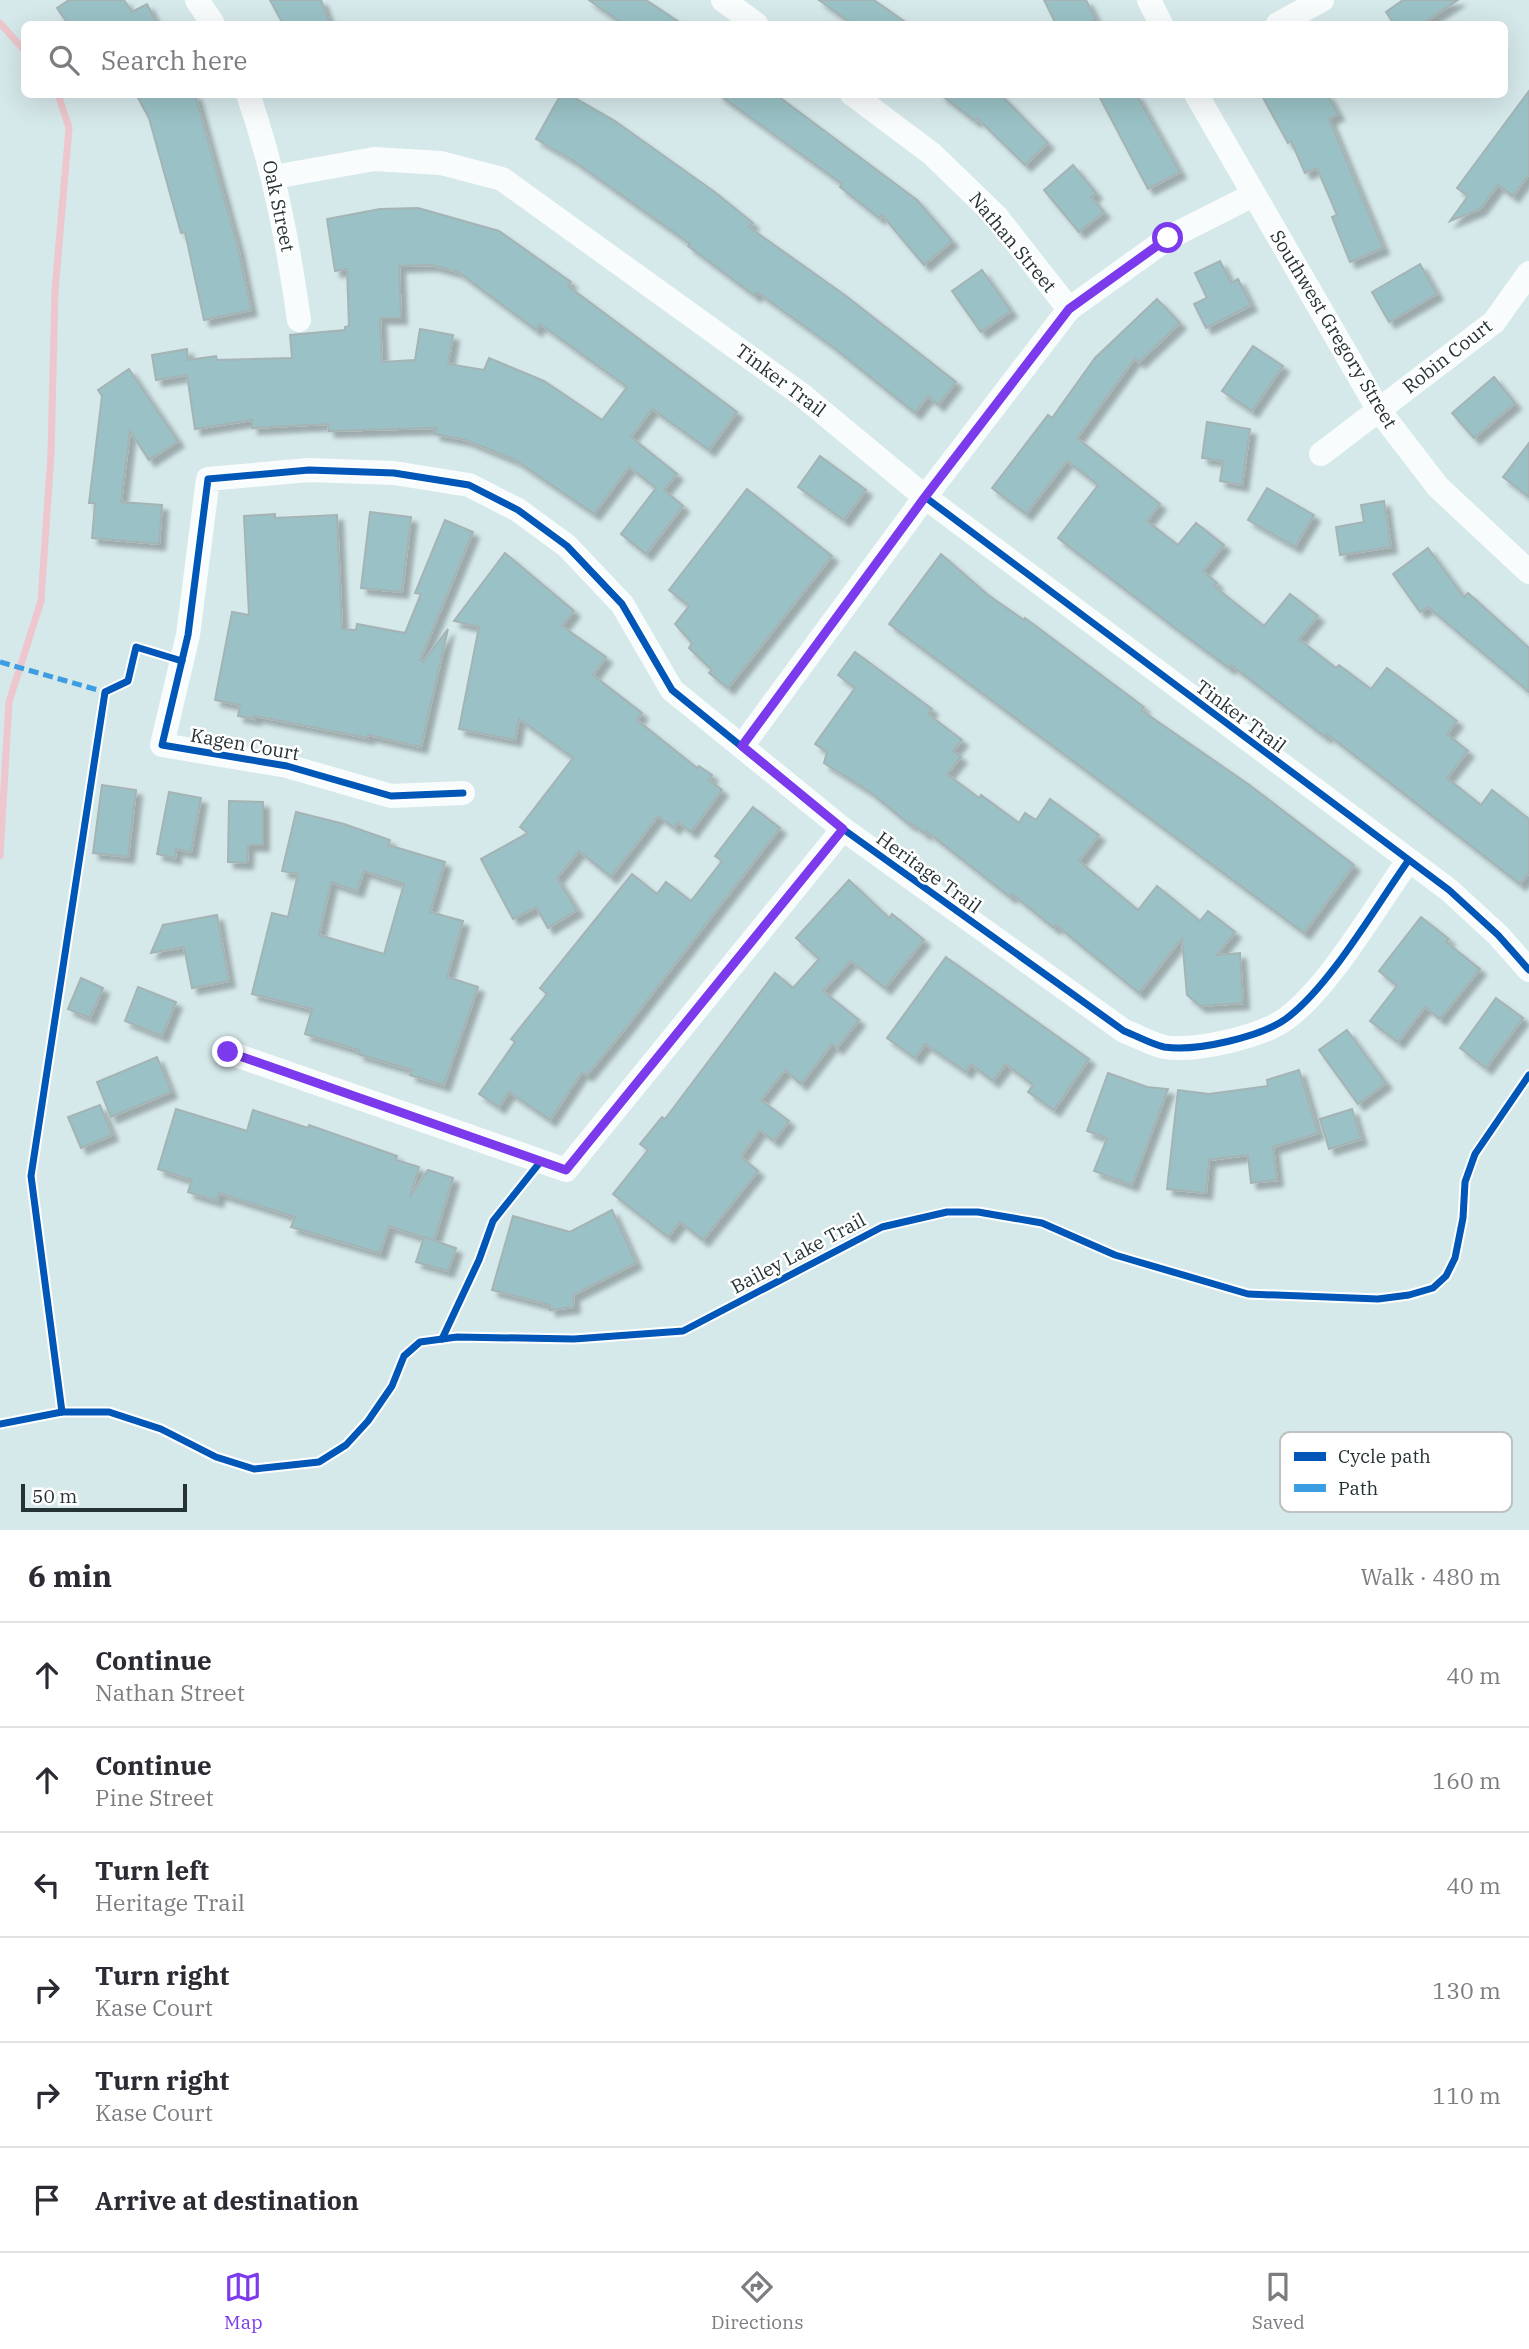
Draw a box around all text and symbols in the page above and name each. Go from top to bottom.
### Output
search box [21,21,1508,98]
icon: search [45,41,83,79]
text: Search here [101,43,247,77]
street label: Oak Street [258,158,300,254]
street label: Nathan Street [964,187,1062,297]
route start [1152,222,1183,253]
street label: Southwest Gregory Street [1265,225,1403,433]
street label: Robin Court [1397,313,1497,398]
street label: Tinker Trail [731,338,831,422]
street label: Tinker Trail [1191,674,1291,758]
street label: Kagen Court [189,723,302,765]
street label: Heritage Trail [872,826,986,918]
route end [212,1036,243,1067]
street label: Bailey Lake Trail [727,1207,870,1299]
legend [1280,1432,1512,1512]
text: Cycle path [1338,1444,1431,1468]
text: Path [1338,1476,1378,1500]
scale bar [21,1481,187,1513]
text: 50 m [32,1484,77,1508]
text: 6 min [28,1556,112,1595]
text: Walk · 480 m [1360,1561,1501,1591]
text: Continue [95,1643,212,1677]
icon: ahead [28,1656,66,1694]
text: 40 m [1446,1660,1501,1690]
text: Nathan Street [95,1677,245,1707]
text: Continue [95,1748,212,1782]
icon: ahead [28,1761,66,1799]
text: 160 m [1432,1765,1501,1795]
text: Pine Street [95,1782,214,1812]
text: Turn left [95,1853,209,1887]
icon: left [28,1866,66,1904]
text: 40 m [1446,1870,1501,1900]
text: Heritage Trail [95,1887,245,1917]
text: Turn right [95,1958,229,1992]
icon: right [28,1971,66,2009]
text: 130 m [1432,1975,1501,2005]
text: Kase Court [95,1992,213,2022]
text: Turn right [95,2063,229,2097]
icon: right [28,2076,66,2114]
text: 110 m [1432,2080,1501,2110]
text: Kase Court [95,2097,213,2127]
icon: arrive [28,2181,66,2219]
text: Arrive at destination [95,2183,359,2217]
tab: Map [224,2268,263,2334]
tab: Directions [711,2268,804,2334]
tab: Saved [1252,2268,1305,2334]

